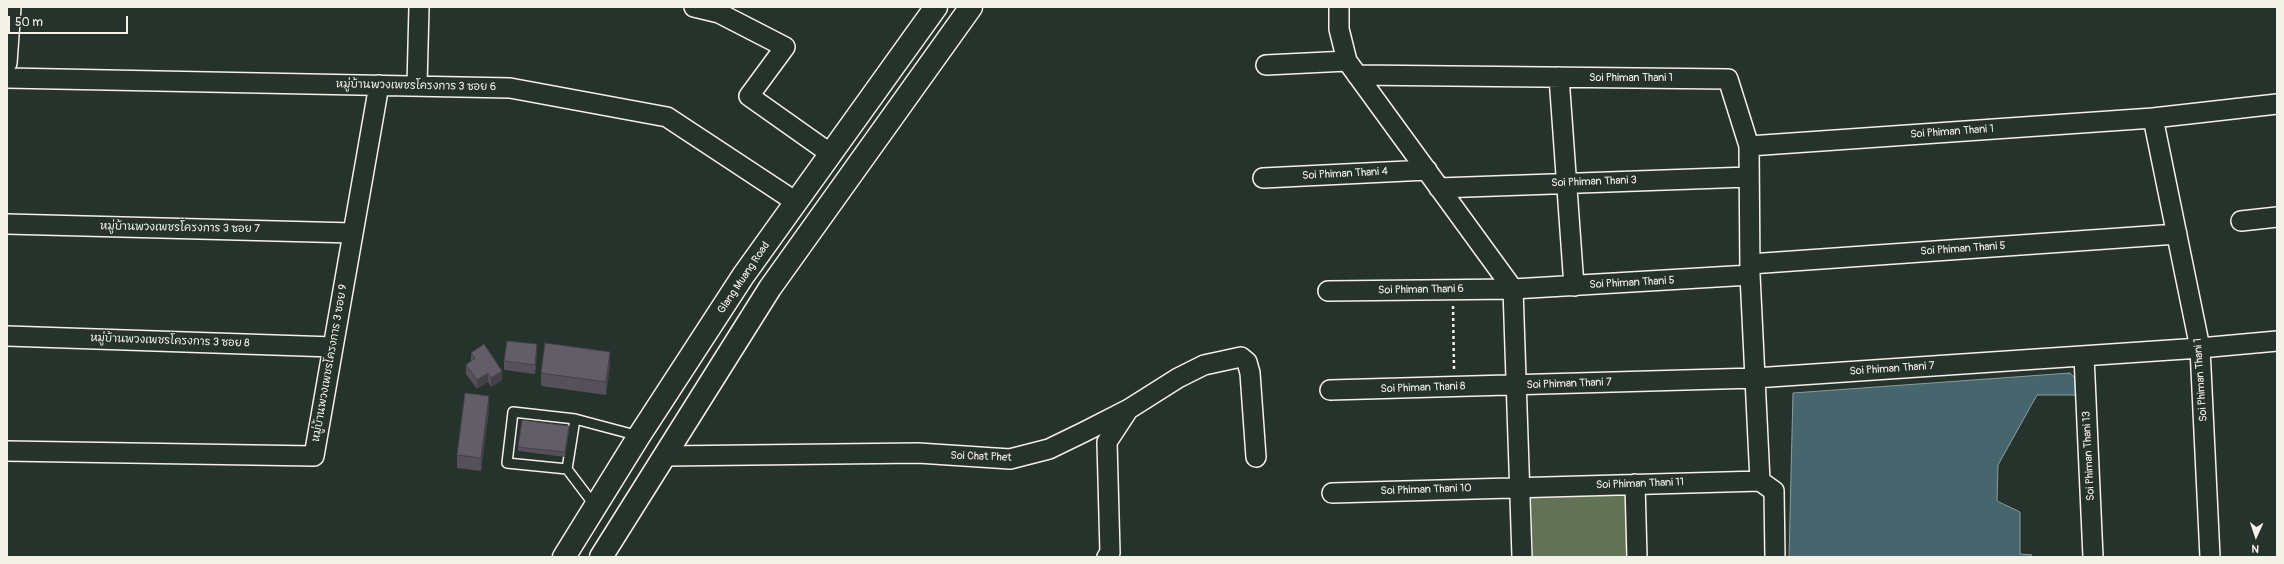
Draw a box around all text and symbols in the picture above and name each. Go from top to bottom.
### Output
scale bar [10,8,130,34]
text: 50 m [15,15,43,30]
street label: Soi Phiman Thani 1 [1589,71,1673,85]
street label: หมู่บ้านพวงเพชรโครงการ 3 ซอย 6 [336,78,496,94]
street label: Soi Phiman Thani 1 [1910,122,1994,142]
street label: Soi Phiman Thani 4 [1302,165,1388,183]
street label: Soi Phiman Thani 3 [1551,174,1637,190]
street label: หมู่บ้านพวงเพชรโครงการ 3 ซอย 7 [100,220,260,236]
street label: Soi Phiman Thani 5 [1920,239,2006,259]
street label: Glang Muang Road [715,240,773,316]
street label: Soi Phiman Thani 5 [1589,274,1675,292]
street label: หมู่บ้านพวงเพชรโครงการ 3 ซอย 9 [310,283,350,443]
street label: Soi Phiman Thani 6 [1378,283,1464,297]
street label: หมู่บ้านพวงเพชรโครงการ 3 ซอย 8 [90,332,250,350]
street label: Soi Phiman Thani 1 [2191,338,2211,422]
street label: Soi Phiman Thani 7 [1849,359,1935,379]
street label: Soi Phiman Thani 7 [1526,376,1612,392]
street label: Soi Phiman Thani 8 [1380,380,1466,396]
street label: Soi Phiman Thani 13 [2080,411,2098,501]
street label: Soi Chat Phet [950,449,1012,465]
street label: Soi Phiman Thani 11 [1596,476,1684,492]
street label: Soi Phiman Thani 10 [1380,482,1472,498]
north arrow [2236,516,2276,556]
text: N [2251,542,2259,555]

